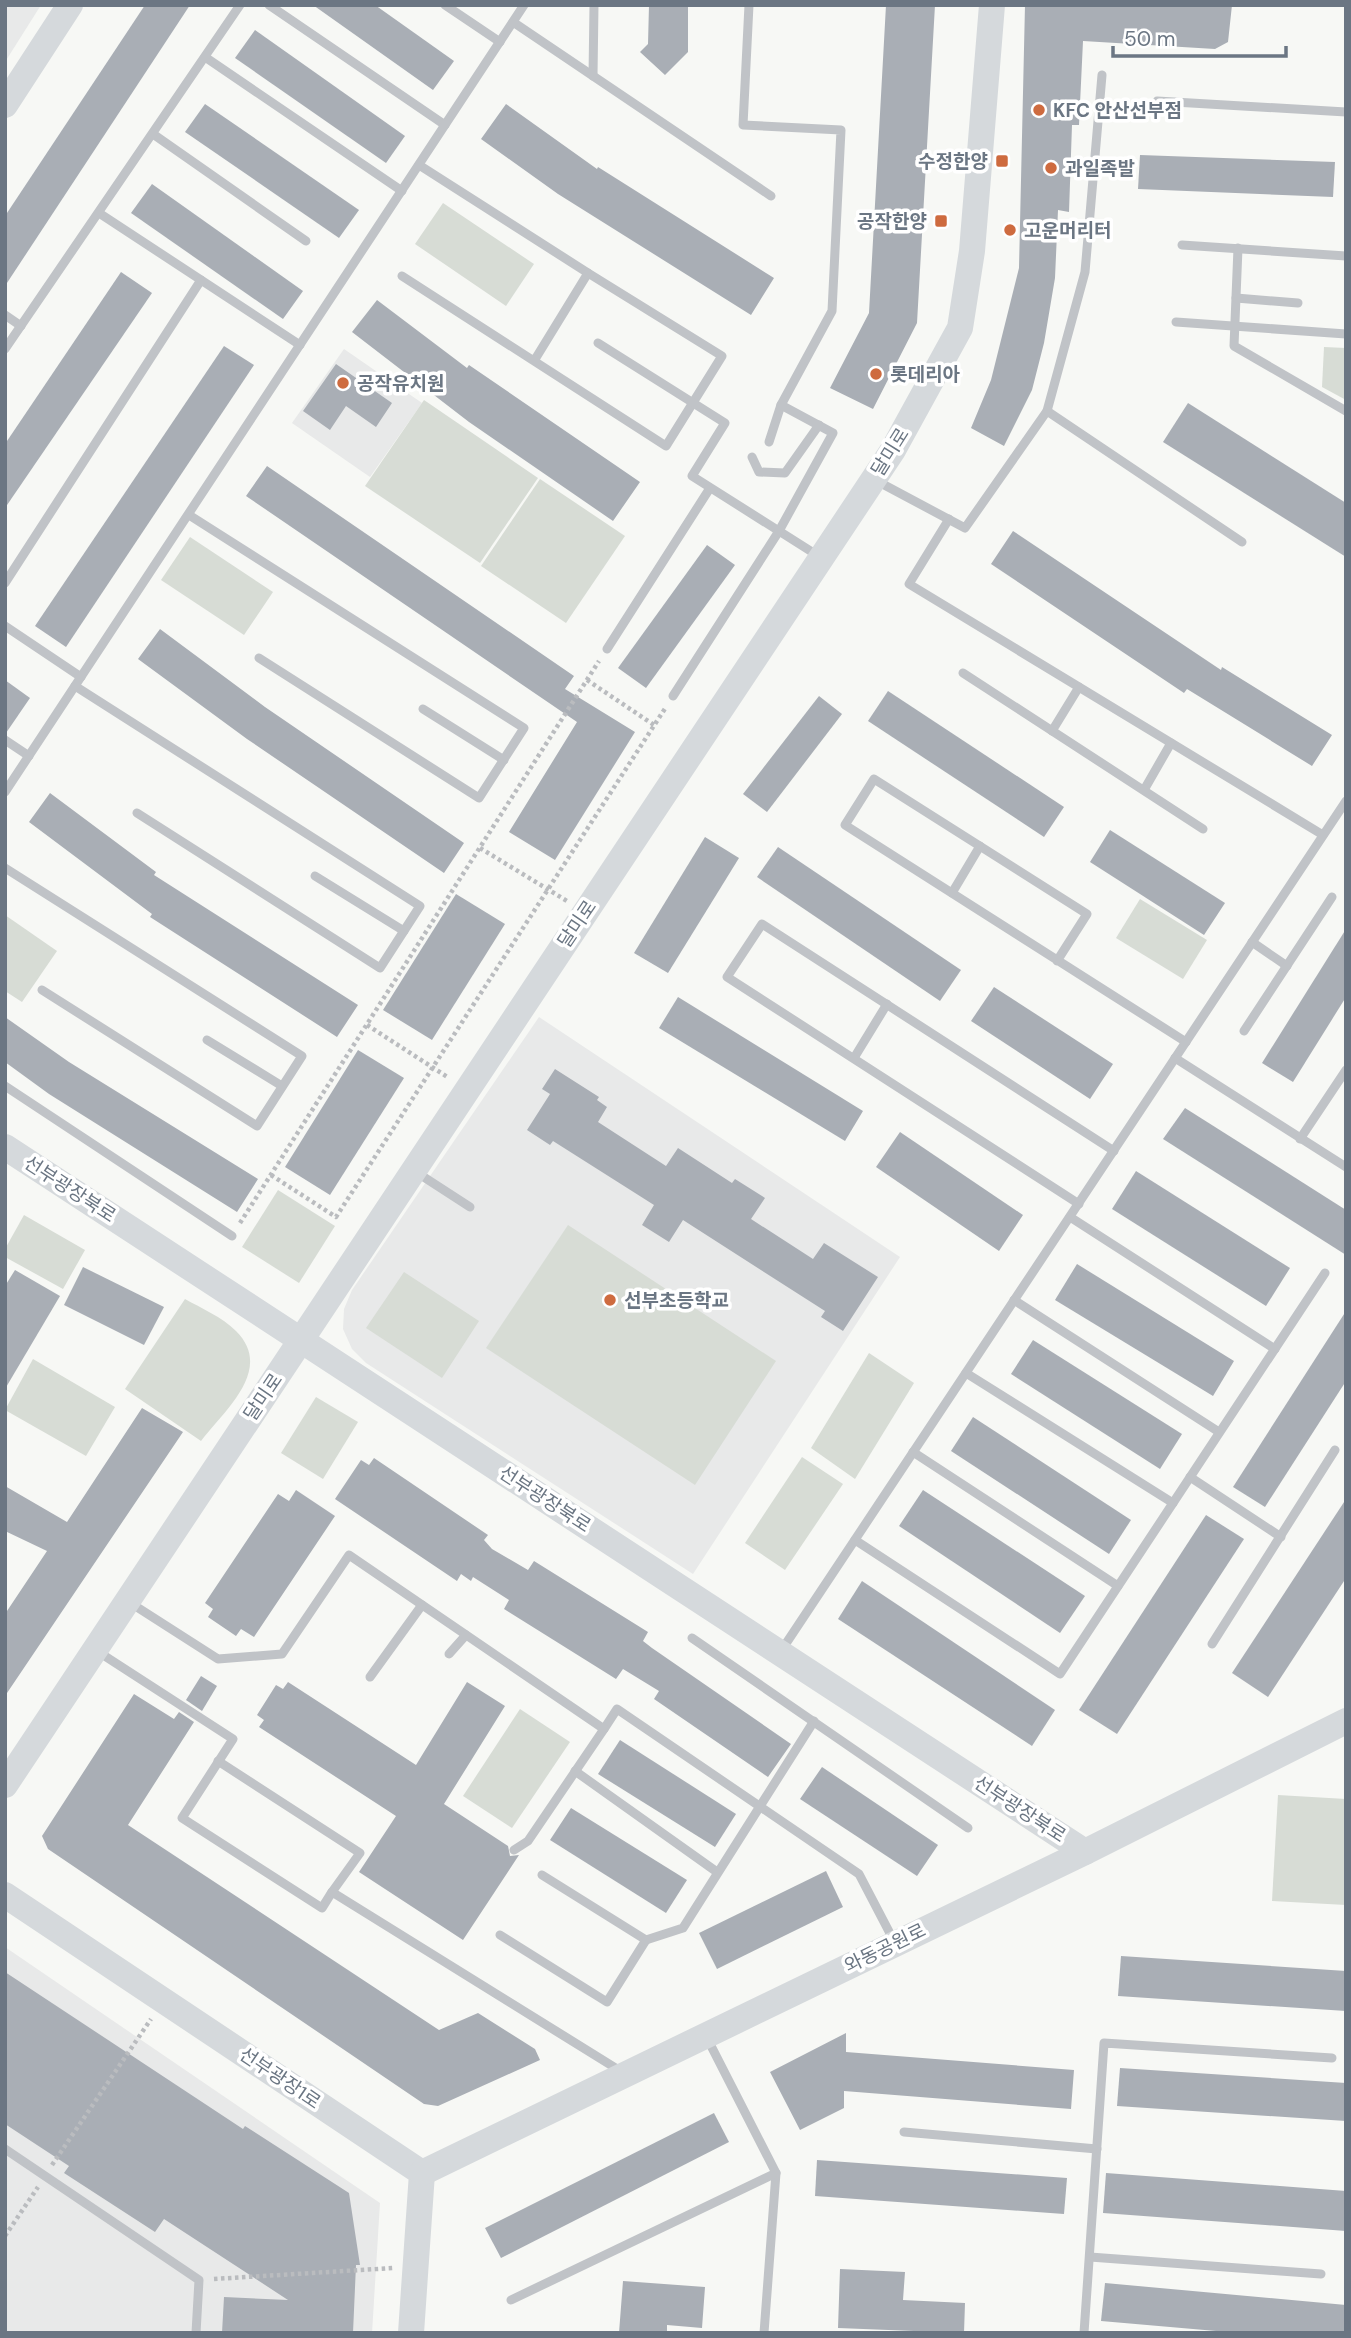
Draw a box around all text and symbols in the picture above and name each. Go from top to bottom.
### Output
scale bar [1113,14,1286,58]
text: 50 m [1124,25,1175,53]
place label: KFC 안산선부점 [1053,98,1182,123]
marker: KFC 안산선부점 [1031,102,1047,118]
place label: 수정한양 [918,149,988,174]
marker: 수정한양 [994,153,1010,169]
place label: 과일족발 [1065,156,1135,181]
marker: 과일족발 [1043,160,1059,176]
place label: 공작한양 [857,209,927,234]
marker: 공작한양 [933,213,949,229]
place label: 고운머리터 [1024,218,1111,243]
marker: 고운머리터 [1002,222,1018,238]
place label: 롯데리아 [890,362,960,387]
marker: 롯데리아 [868,366,884,382]
place label: 공작유치원 [357,371,444,396]
marker: 공작유치원 [335,375,351,391]
street label: 달미로 [866,423,914,481]
street label: 달미로 [552,895,602,953]
street label: 선부광장북로 [19,1150,121,1228]
place label: 선부초등학교 [624,1288,729,1313]
marker: 선부초등학교 [602,1292,618,1308]
street label: 달미로 [238,1368,288,1426]
street label: 선부광장북로 [494,1460,596,1538]
street label: 선부광장북로 [969,1770,1071,1848]
street label: 와동공원로 [840,1918,930,1978]
street label: 선부광장1로 [234,2042,326,2114]

